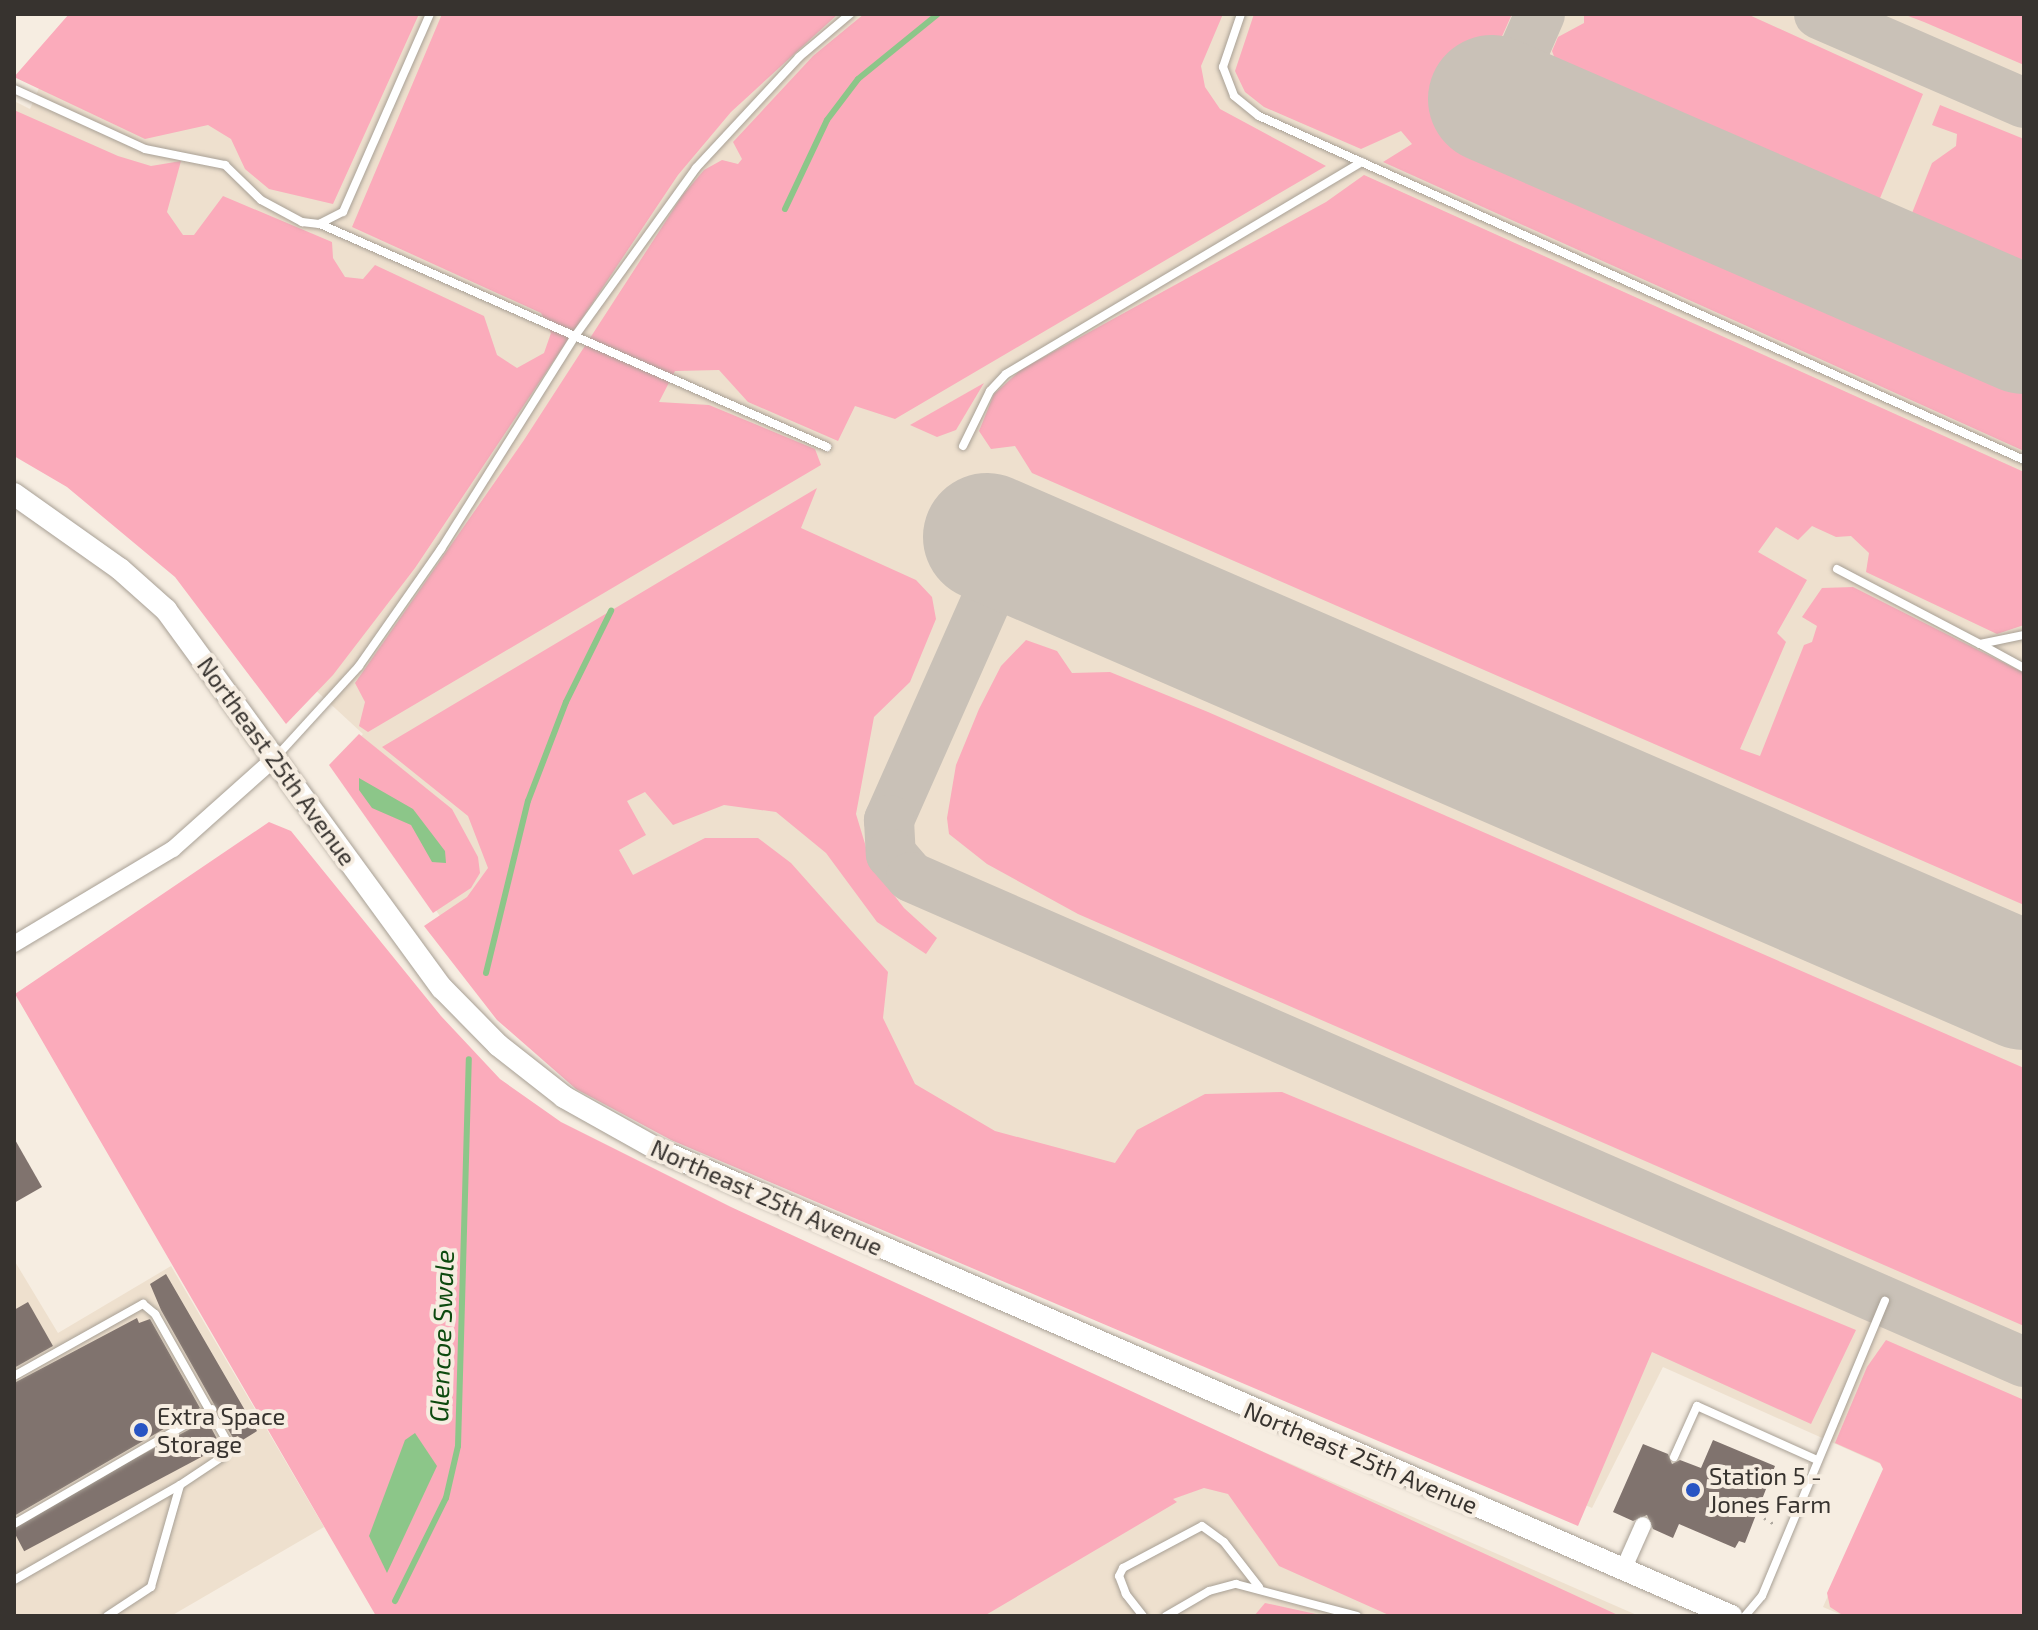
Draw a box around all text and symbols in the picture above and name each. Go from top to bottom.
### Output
street label: Northeast 25th Avenue [192,651,362,871]
street label: Northeast 25th Avenue [646,1133,888,1261]
water label: Glencoe Swale [422,1249,460,1423]
street label: Northeast 25th Avenue [1240,1395,1482,1519]
place label: Extra Space Storage [157,1402,285,1458]
marker: Extra Space Storage [132,1421,150,1439]
place label: Station 5 - Jones Farm [1709,1462,1831,1518]
marker: Station 5 - Jones Farm [1684,1481,1702,1499]

